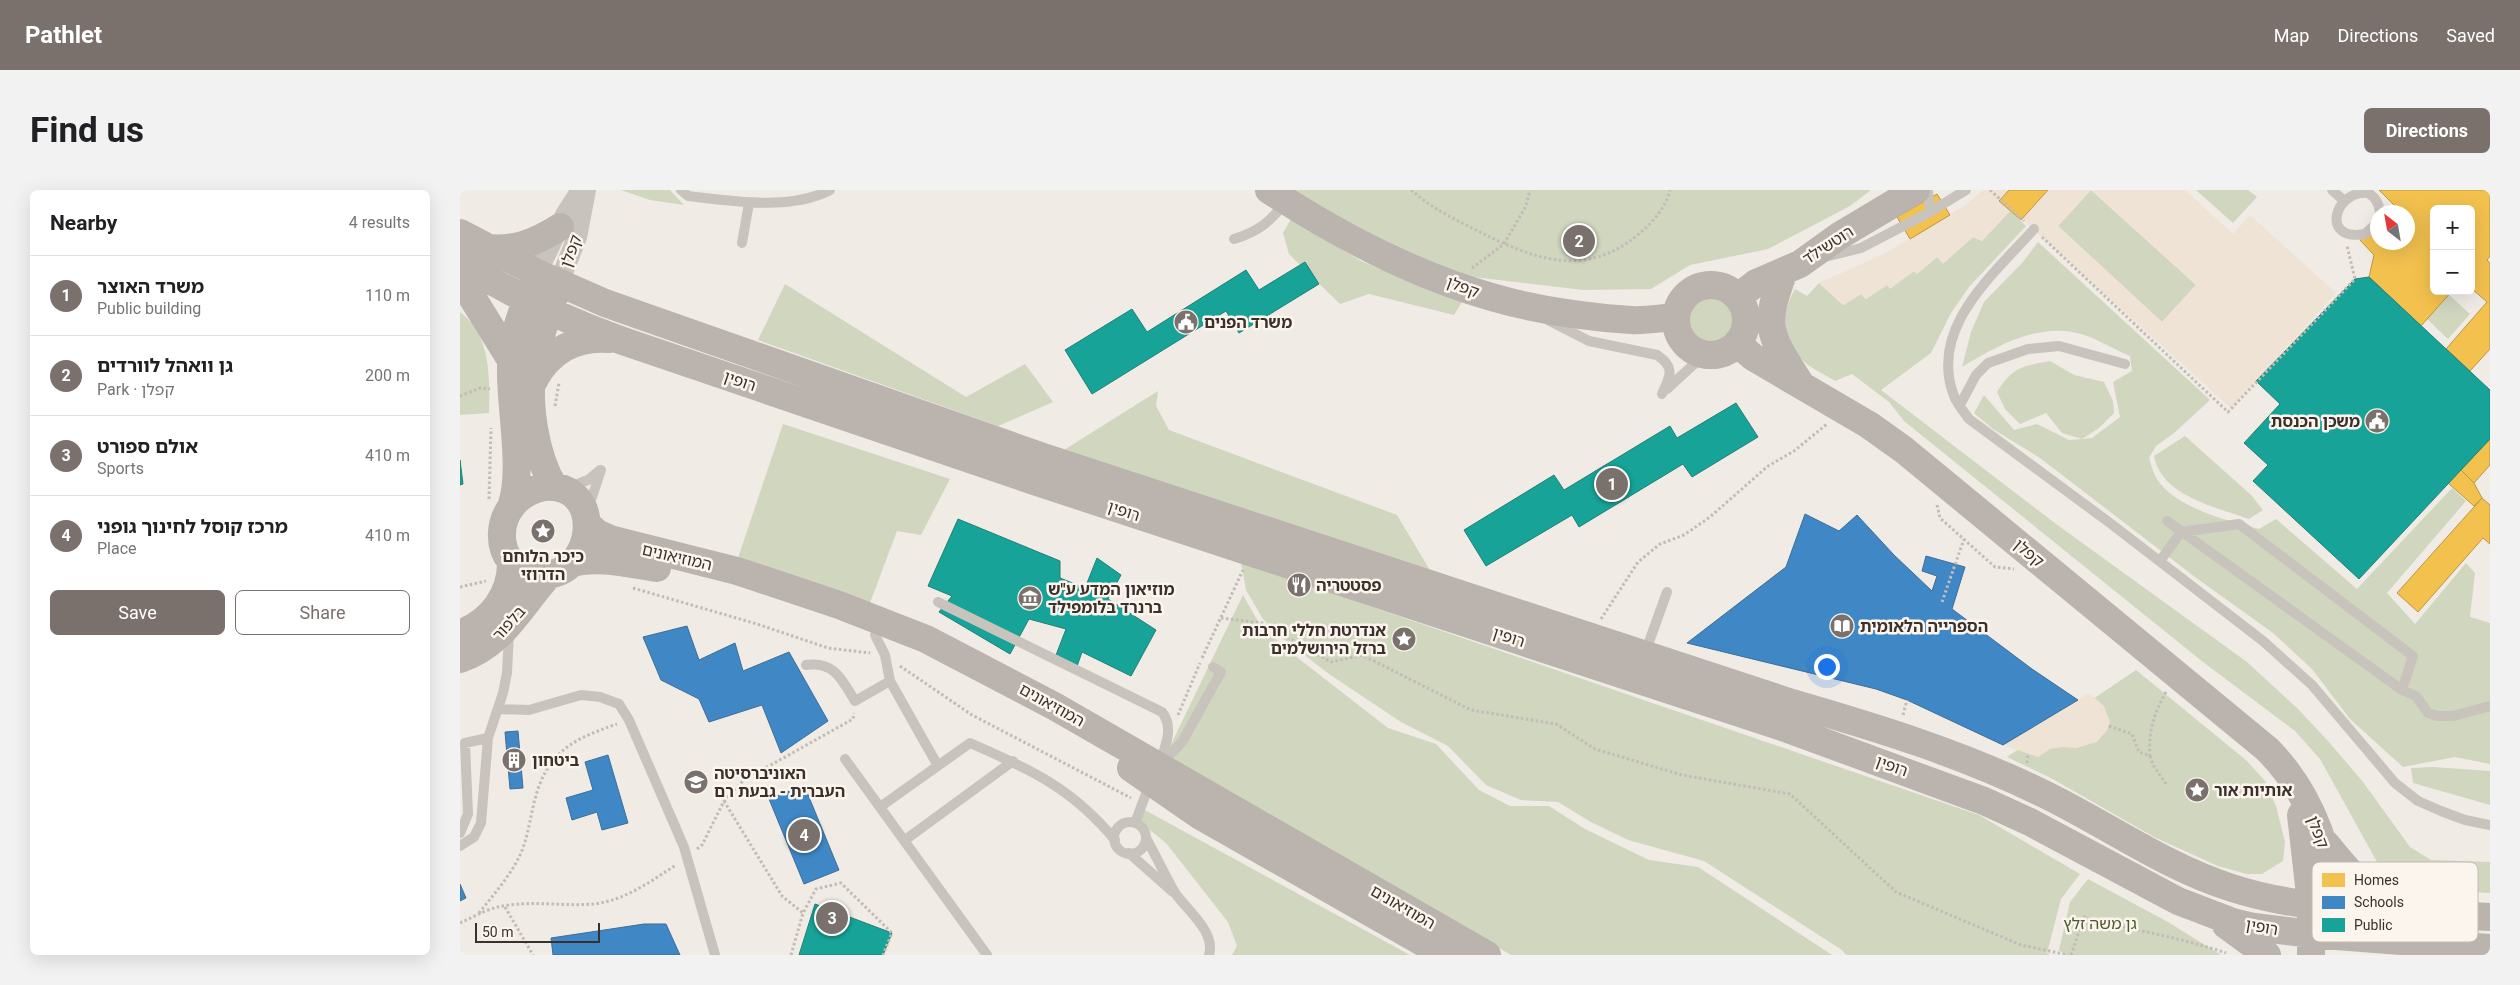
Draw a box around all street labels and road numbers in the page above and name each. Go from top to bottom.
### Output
street label: רוטשילד [1799,222,1857,268]
street label: קפלן [556,232,586,270]
street label: קפלן [1444,272,1482,302]
street label: רופין [722,367,758,395]
street label: רופין [1106,497,1142,525]
street label: קפלן [2010,535,2048,571]
street label: המוזיאונים [640,540,714,574]
street label: בלפור [489,602,529,644]
street label: רופין [1491,623,1527,651]
street label: המוזיאונים [1016,679,1088,731]
street label: רופין [1873,752,1911,780]
street label: קפלן [2303,813,2333,851]
street label: המוזיאונים [1367,881,1439,933]
street label: רופין [2244,915,2280,939]

